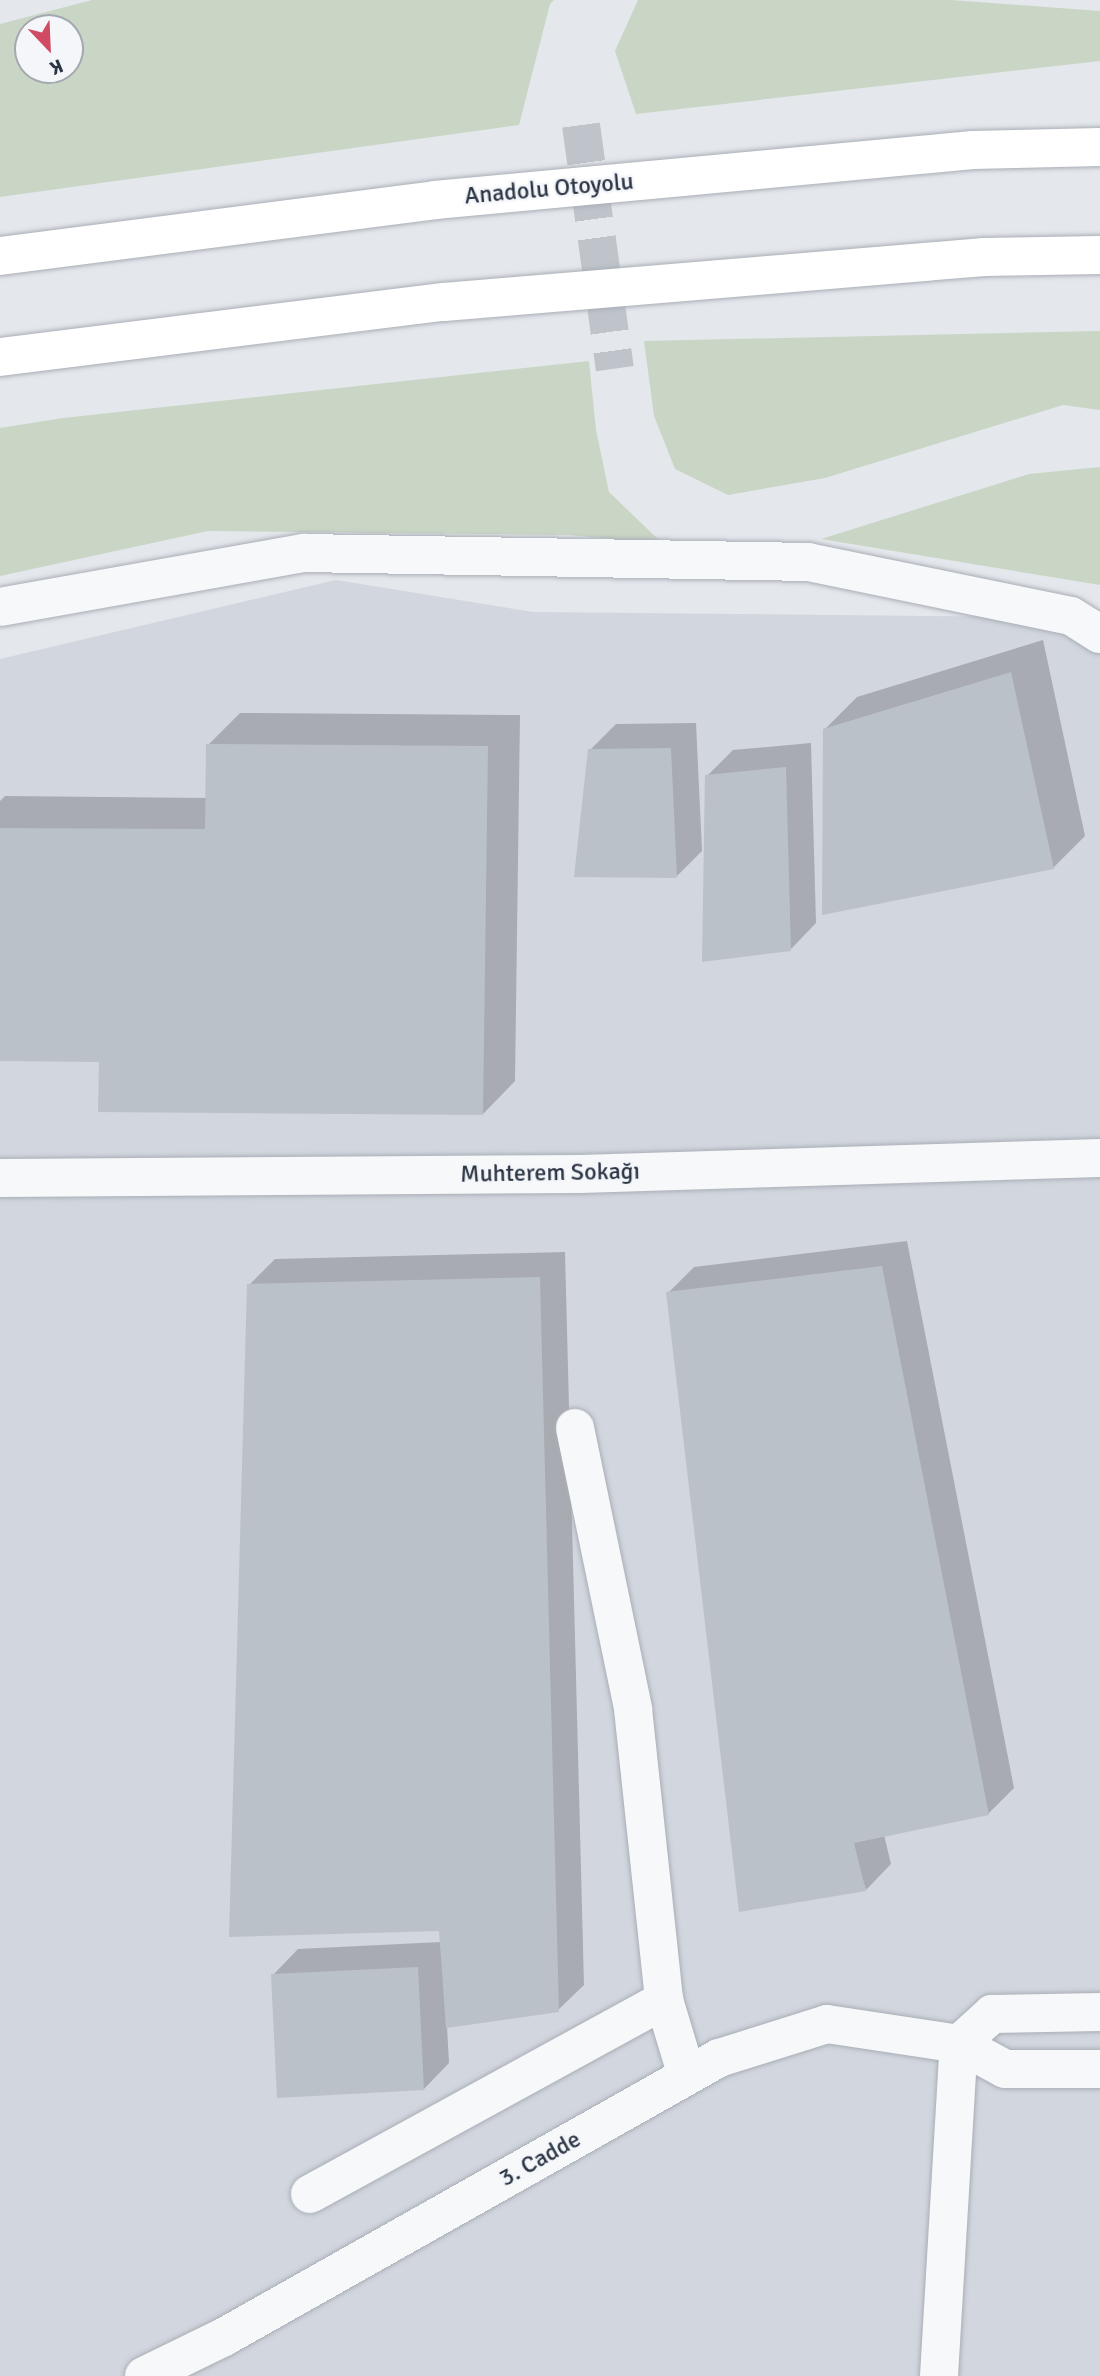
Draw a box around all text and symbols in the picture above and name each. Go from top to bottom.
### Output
north arrow [14,14,84,84]
text: K [46,53,67,80]
street label: Anadolu Otoyolu [463,167,635,211]
street label: Muhterem Sokağı [460,1157,640,1189]
street label: 3. Cadde [494,2125,586,2193]

